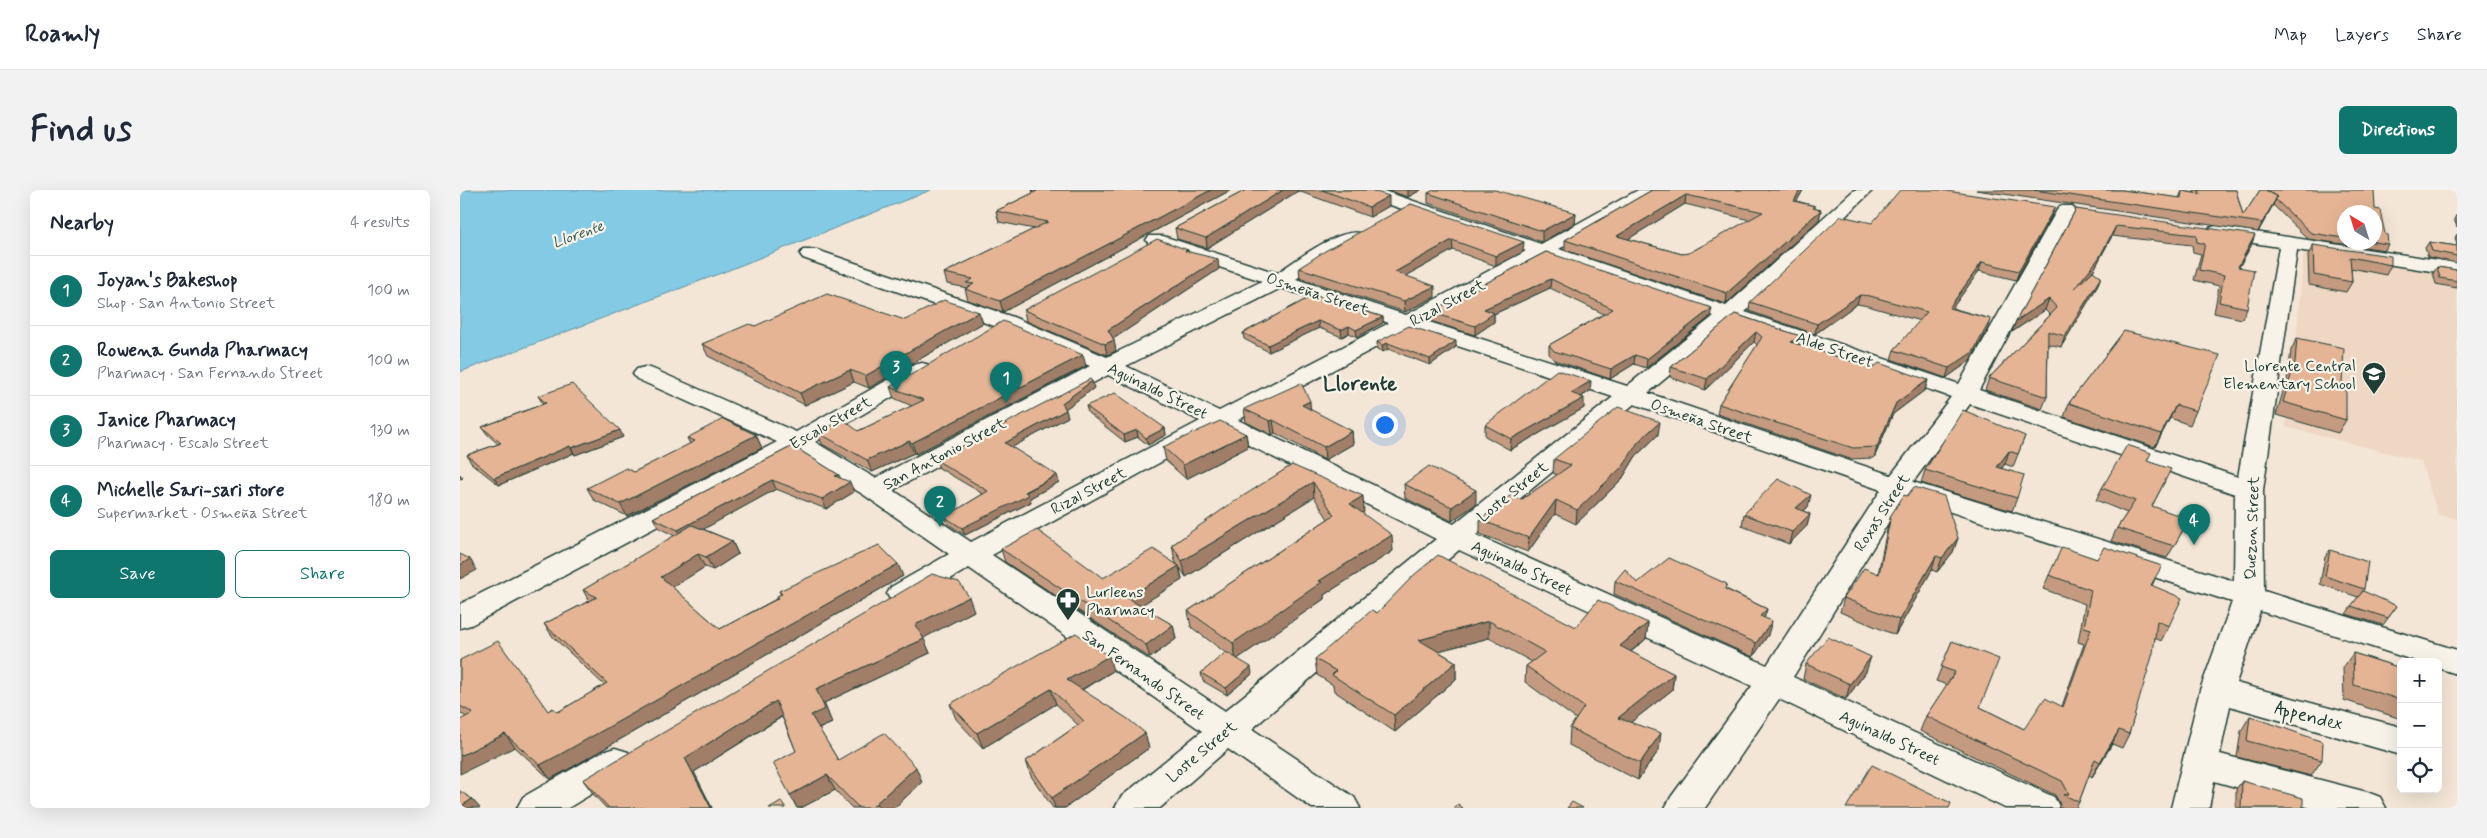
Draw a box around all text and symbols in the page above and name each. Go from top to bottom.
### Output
text: Roamly [25,19,100,50]
text: Map [2274,23,2307,47]
text: Layers [2335,23,2389,47]
text: Share [2417,23,2462,47]
button: Directions [2339,106,2457,154]
text: Find us [30,107,132,153]
north arrow [2337,205,2382,250]
text: Nearby [50,209,114,237]
text: 4 results [350,212,410,233]
water label: Llorente [550,216,608,253]
text: Joyan's Bakeshop [97,268,238,293]
street label: Osmeña Street [1263,268,1372,321]
street label: Rizal Street [1406,274,1490,332]
text: 1 [62,280,70,301]
text: 100 m [367,280,410,301]
text: Shop · San Antonio Street [97,293,275,314]
street label: Alde Street [1793,327,1876,374]
text: Rowena Gunda Pharmacy [97,338,308,363]
text: 2 [62,350,70,371]
text: 100 m [367,350,410,371]
pin: 3 [880,351,912,392]
place label: Llorente Central Elementary School [2223,356,2356,395]
street label: Aguinaldo Street [1104,358,1211,425]
school or university icon: Llorente Central Elementary School [2361,361,2387,395]
pin: 1 [990,362,1022,403]
text: Pharmacy · San Fernando Street [97,363,323,384]
district label: Llorente [1323,370,1397,398]
street label: Escalo Street [786,391,876,455]
street label: Osmeña Street [1647,394,1756,449]
text: Janice Pharmacy [97,408,236,433]
your location [1372,412,1398,438]
street label: San Antonio Street [879,413,1010,496]
text: 3 [62,420,70,441]
text: 130 m [369,420,410,441]
text: Pharmacy · Escalo Street [97,433,269,454]
street label: Loste Street [1473,457,1553,527]
street label: Rizal Street [1047,462,1131,520]
street label: Roxas Street [1849,469,1916,556]
street label: Quezon Street [2240,475,2265,580]
text: Michelle Sari-sari store [97,478,285,503]
pin: 2 [924,486,956,527]
text: 4 [61,490,71,511]
text: 180 m [367,490,410,511]
text: Supermarket · Osmeña Street [97,503,308,524]
pin: 4 [2178,504,2210,545]
street label: Aguinaldo Street [1468,536,1575,601]
button: Save [50,550,225,598]
button: Share [235,550,410,598]
place label: Lurleens Pharmacy [1086,582,1154,621]
pharmacy icon: Lurleens Pharmacy [1055,587,1081,621]
street label: San Fernando Street [1078,625,1209,725]
map controls [2397,658,2442,793]
button: + [2397,658,2442,703]
street label: Appendex [2272,695,2346,740]
button: − [2397,703,2442,748]
street label: Aguinaldo Street [1836,706,1943,771]
street label: Loste Street [1162,716,1242,788]
button: locate [2397,748,2442,793]

